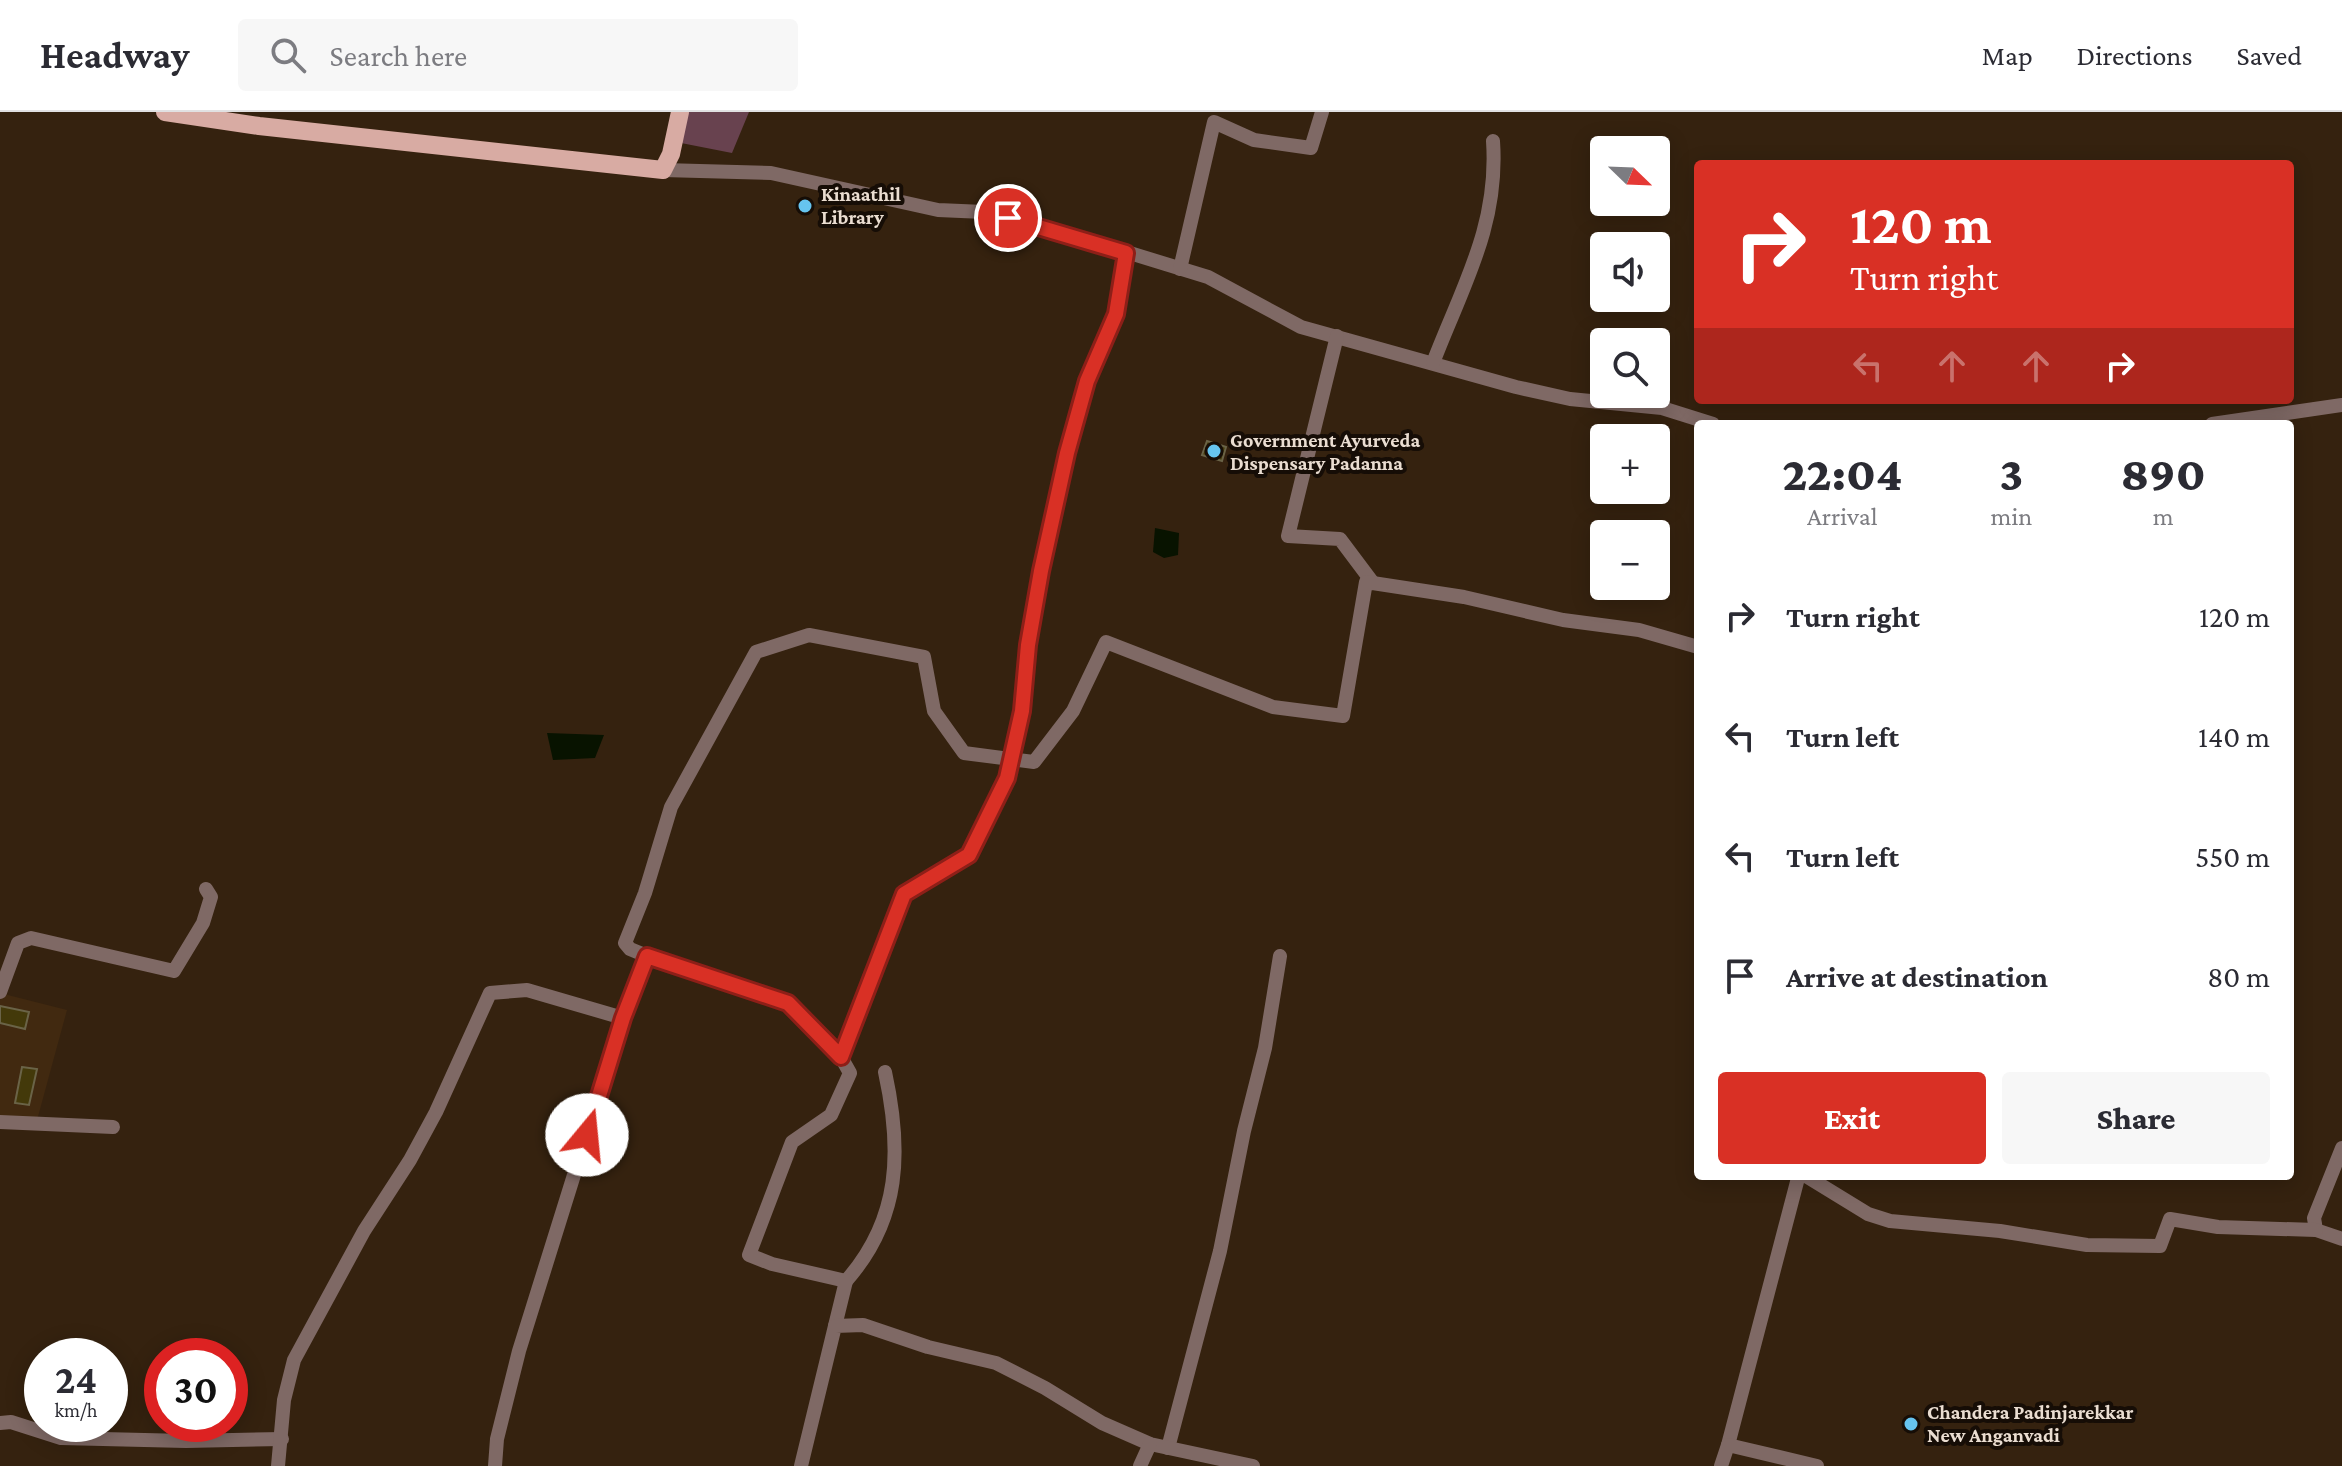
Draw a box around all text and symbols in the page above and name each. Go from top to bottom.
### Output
search box [238,19,798,91]
icon: search [266,33,310,77]
text: Headway [40,34,190,76]
text: Search here [330,39,467,72]
text: Map [1982,40,2033,71]
text: Directions [2077,40,2192,71]
text: Saved [2236,40,2302,71]
north arrow [1590,136,1670,216]
map controls [1590,136,1670,600]
place label: Kinaathil Library [821,183,901,228]
pin [974,184,1042,252]
icon: right [1718,192,1822,296]
text: 120 m [1850,193,1992,255]
icon: arrive [986,196,1030,240]
marker: Kinaathil Library [796,197,814,215]
button: sound [1590,232,1670,312]
text: Turn right [1850,258,1998,298]
button: search [1590,328,1670,408]
icon: left [1846,344,1890,388]
icon: ahead [1930,344,1974,388]
icon: ahead [2014,344,2058,388]
icon: right [2098,344,2142,388]
button: + [1590,424,1670,504]
place label: Government Ayurveda Dispensary Padanna [1230,429,1420,474]
marker: Government Ayurveda Dispensary Padanna [1205,442,1223,460]
text: 22:04 [1782,447,1902,500]
text: 3 [2000,447,2023,500]
text: 890 [2121,447,2206,500]
text: Arrival [1807,502,1878,531]
text: min [1991,502,2032,531]
text: m [2153,502,2174,531]
button: − [1590,520,1670,600]
icon: right [1718,594,1762,638]
text: Turn right [1786,600,1920,633]
text: 120 m [2199,600,2270,633]
icon: left [1718,714,1762,758]
text: Turn left [1786,720,1899,753]
text: 140 m [2198,720,2270,753]
icon: left [1718,834,1762,878]
text: Turn left [1786,840,1899,873]
text: 550 m [2195,840,2270,873]
icon: arrive [1718,954,1762,998]
text: Arrive at destination [1786,960,2048,993]
text: 80 m [2207,960,2270,993]
button: Exit [1718,1072,1986,1164]
button: Share [2002,1072,2270,1164]
position arrow [545,1093,629,1177]
speed limit sign: 30 [144,1338,248,1442]
text: 24 [55,1357,97,1402]
text: km/h [54,1399,98,1421]
place label: Chandera Padinjarekkar New Anganvadi [1927,1401,2134,1446]
marker: Chandera Padinjarekkar New Anganvadi [1902,1415,1920,1433]

